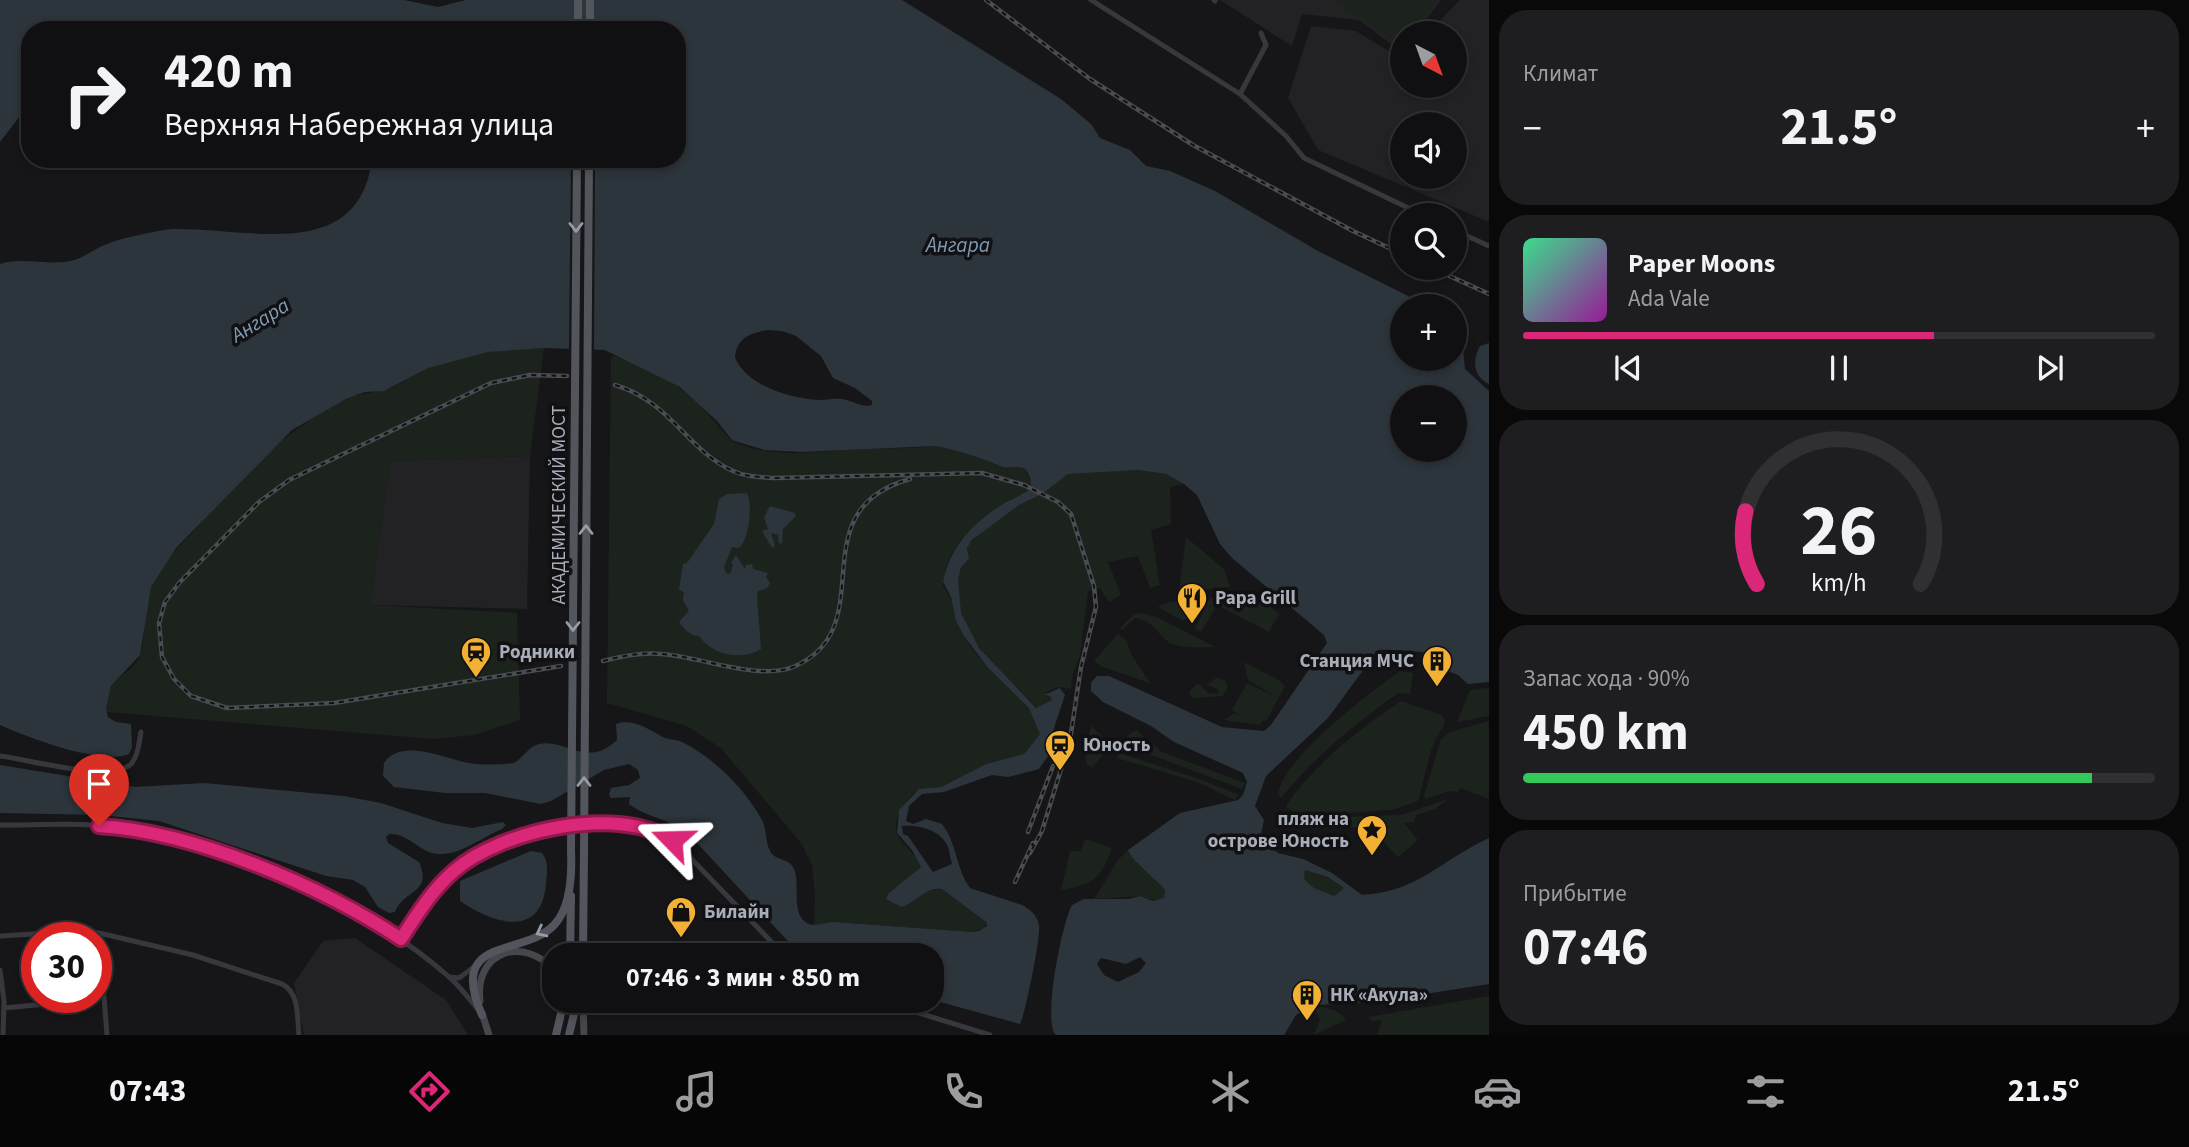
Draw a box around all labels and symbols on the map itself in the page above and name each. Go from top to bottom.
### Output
north arrow [1390,21,1466,98]
one-way arrow [568,223,584,233]
water label: Ангара [924,230,990,260]
water label: Ангара [223,290,295,351]
street label: АКАДЕМИЧЕСКИЙ МОСТ [546,405,573,605]
one-way arrow [578,525,594,535]
restaurant icon: Papa Grill [1175,581,1209,625]
place label: Papa Grill [1215,585,1297,612]
one-way arrow [565,622,581,632]
station icon: Родники [459,635,493,679]
place label: Родники [499,639,575,666]
building icon: Станция МЧС [1420,644,1454,688]
place label: Станция МЧС [1300,648,1414,675]
station icon: Юность [1043,728,1077,772]
place label: Юность [1083,732,1151,759]
pin [69,754,129,826]
one-way arrow [576,777,592,787]
position arrow [635,803,709,877]
place label: пляж на острове Юность [1208,806,1349,855]
place icon: пляж на острове Юность [1355,813,1389,857]
shop icon: Билайн [664,895,698,939]
place label: Билайн [704,899,770,926]
speed limit sign: 30 [21,922,112,1013]
one-way arrow [536,924,549,938]
building icon: НК «Акула» [1290,978,1324,1022]
place label: НК «Акула» [1330,982,1428,1009]

